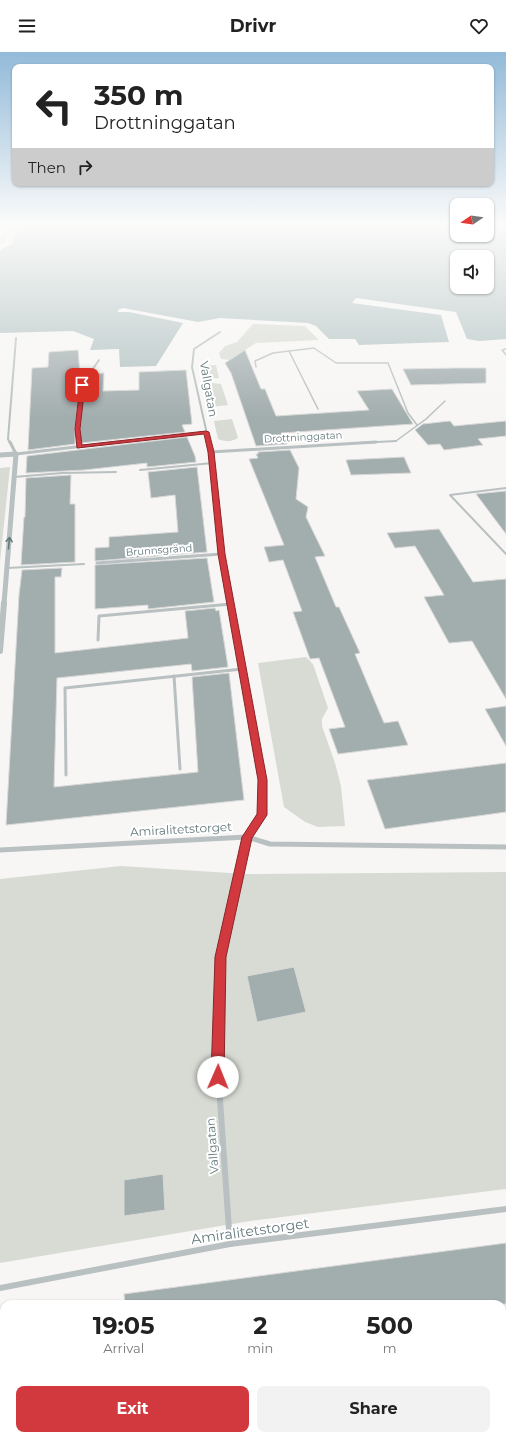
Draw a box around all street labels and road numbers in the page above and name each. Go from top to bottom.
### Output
street label: Vallgatan [197,360,221,418]
street label: Drottninggatan [263,428,343,446]
street label: Brunnsgränd [125,541,193,559]
street label: Amiralitetstorget [130,819,232,839]
street label: Vallgatan [203,1117,221,1175]
street label: Amiralitetstorget [190,1214,311,1248]

